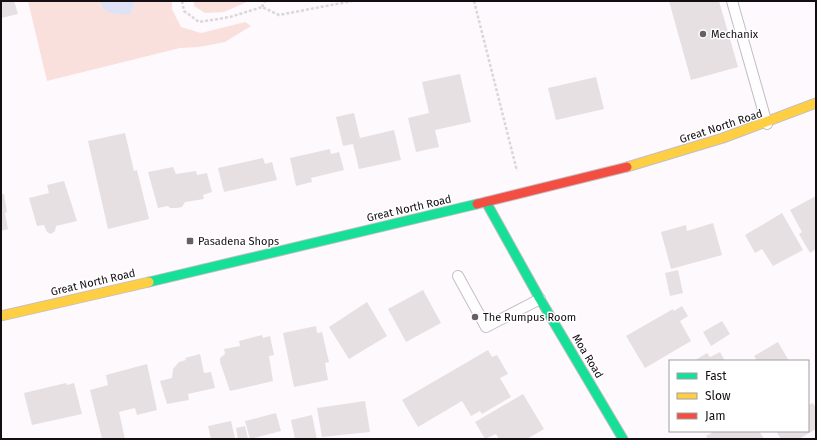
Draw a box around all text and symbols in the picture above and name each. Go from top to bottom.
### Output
place label: Mechanix [711,28,759,41]
marker: Mechanix [698,29,708,39]
street label: Great North Road [678,107,764,146]
street label: Great North Road [366,192,453,225]
place label: Pasadena Shops [198,235,279,248]
marker: Pasadena Shops [185,236,195,246]
street label: Great North Road [50,266,137,299]
place label: The Rumpus Room [483,311,576,324]
marker: The Rumpus Room [470,312,480,322]
street label: Moa Road [569,332,606,381]
legend [669,360,809,432]
text: Fast [705,369,727,383]
text: Slow [705,389,731,403]
text: Jam [705,409,725,423]

